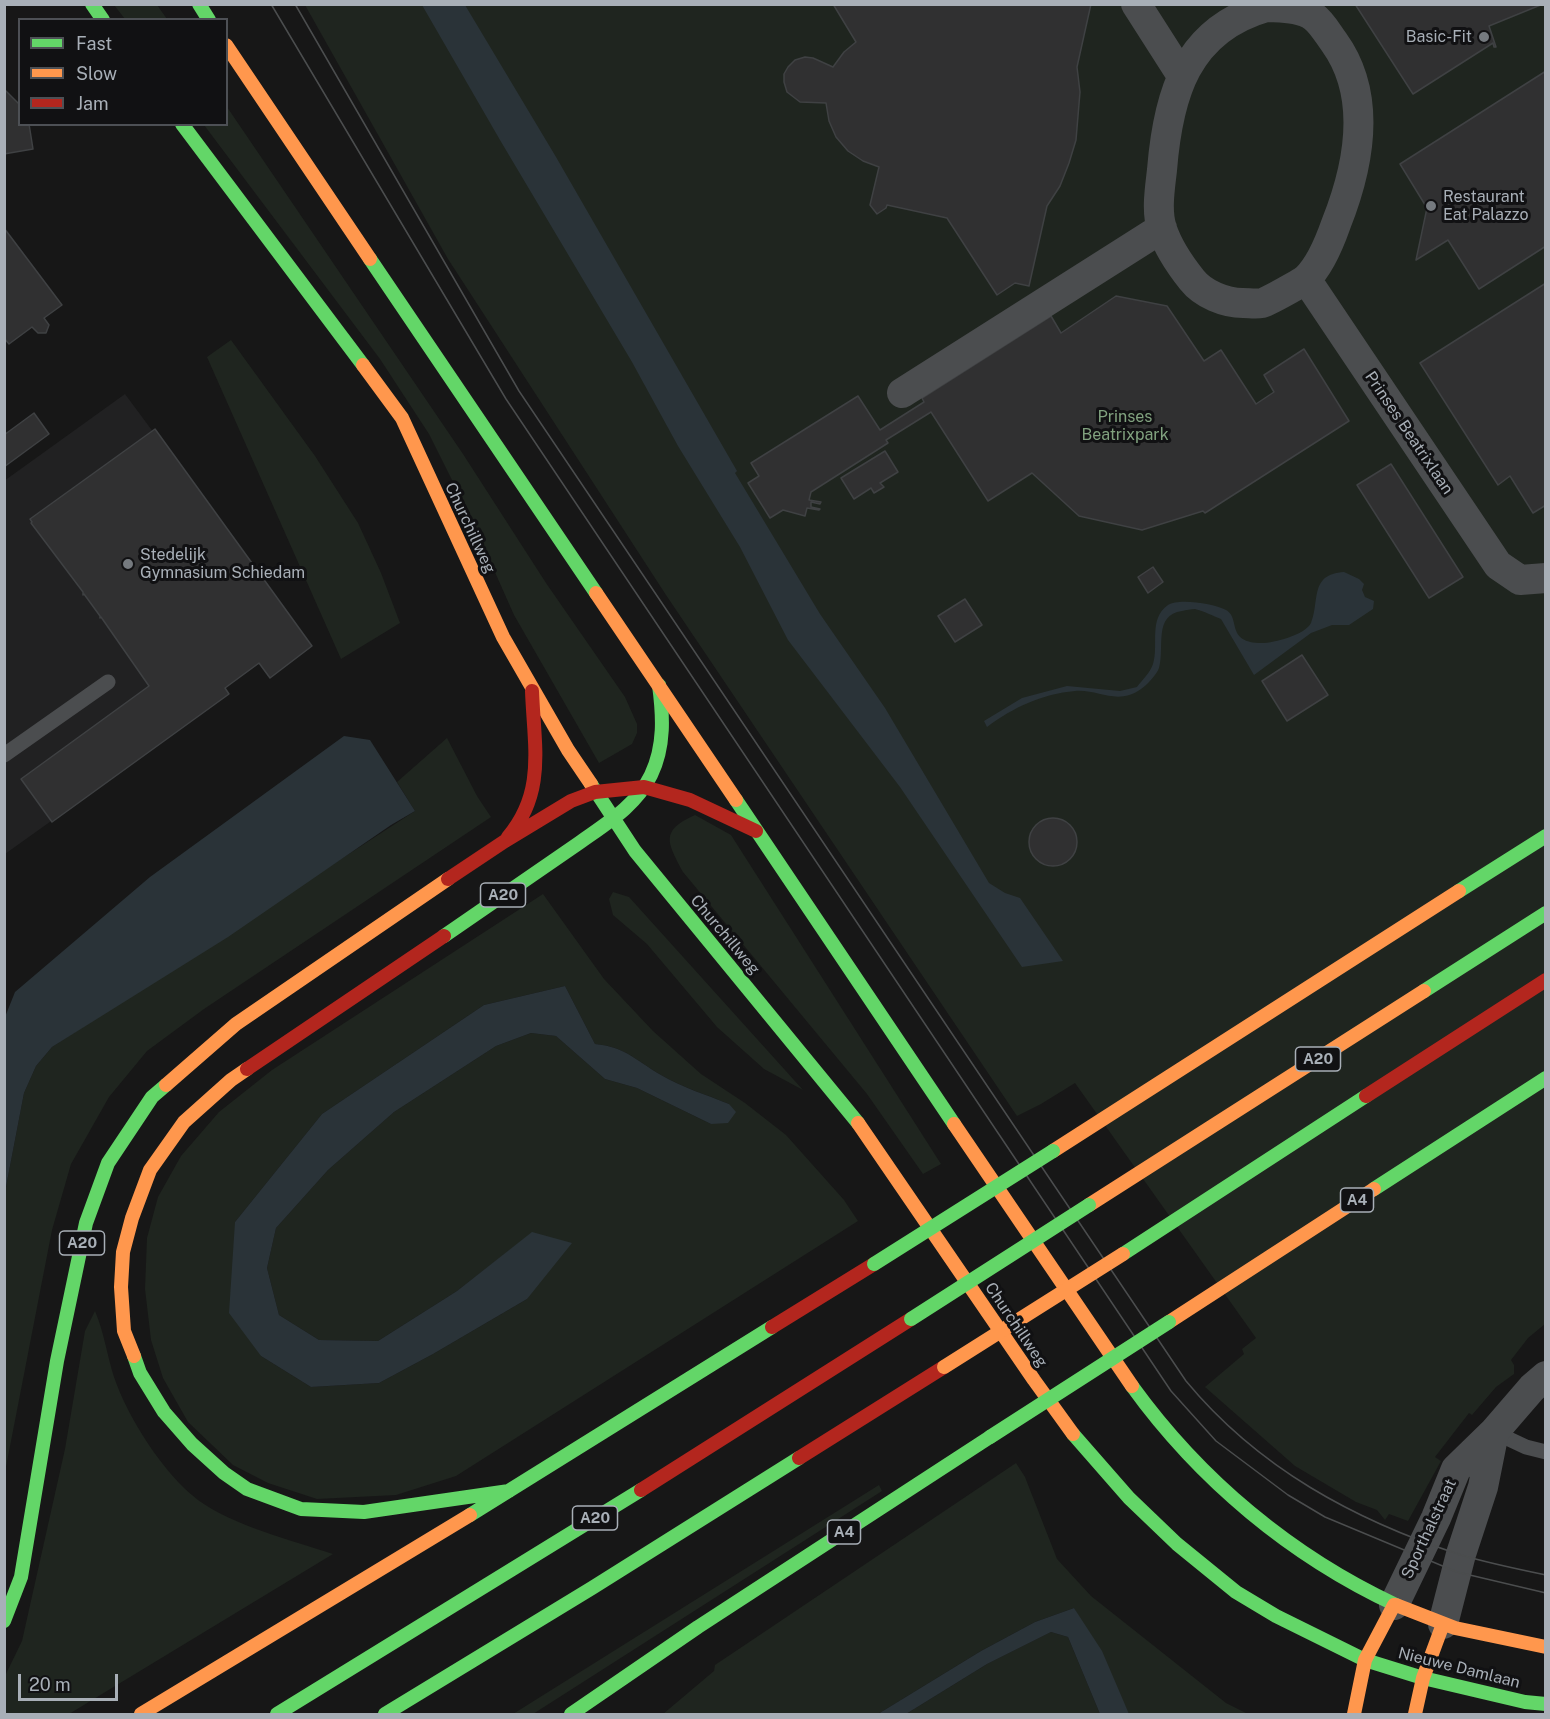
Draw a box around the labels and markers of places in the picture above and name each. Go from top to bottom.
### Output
place label: Basic-Fit [1406,27,1472,47]
marker: Basic-Fit [1477,30,1491,44]
place label: Restaurant Eat Palazzo [1443,187,1528,225]
marker: Restaurant Eat Palazzo [1424,199,1438,213]
place label: Stedelijk Gymnasium Schiedam [140,545,305,583]
marker: Stedelijk Gymnasium Schiedam [121,557,135,571]

